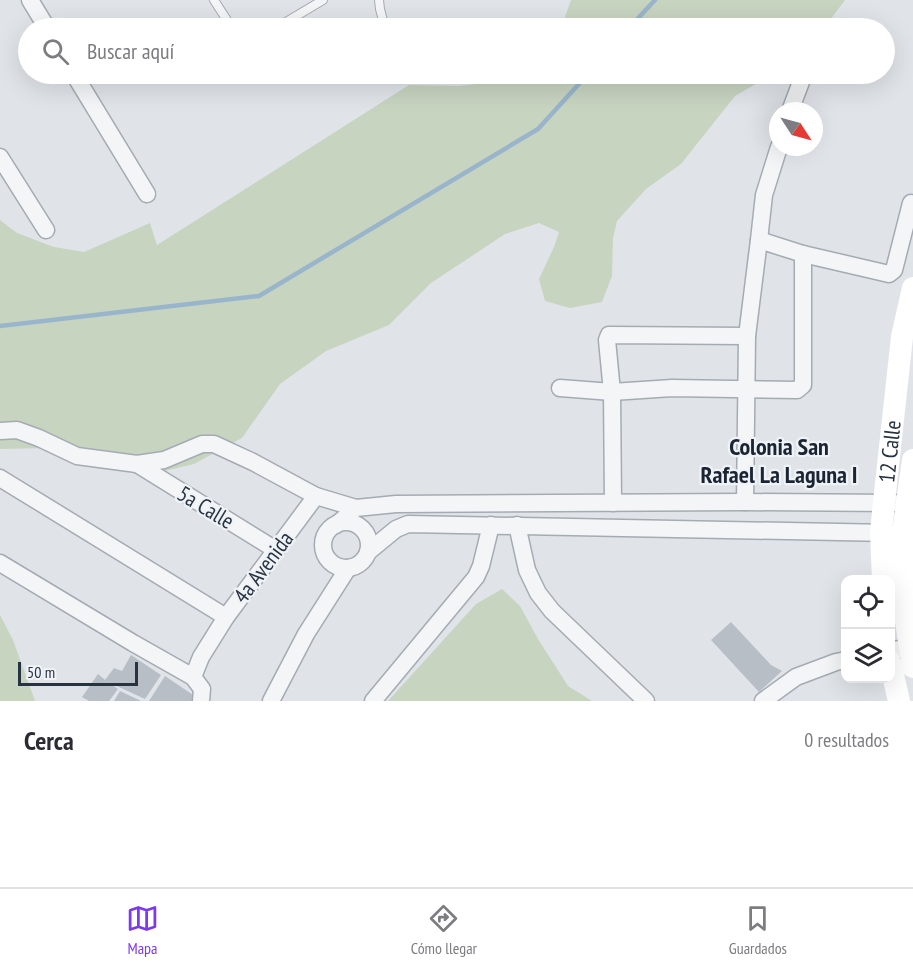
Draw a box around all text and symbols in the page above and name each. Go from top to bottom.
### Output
search box [18,18,895,84]
icon: search [39,35,72,68]
text: Buscar aquí [87,37,174,65]
north arrow [769,102,823,156]
street label: 12 Calle [872,419,907,484]
district label: Colonia San Rafael La Laguna I [700,431,858,490]
street label: 5a Calle [173,479,239,535]
street label: 4a Avenida [227,525,299,609]
map controls [841,575,895,683]
button: locate [841,575,895,629]
button: layers [841,629,895,683]
scale bar [18,659,138,686]
text: 50 m [27,662,55,682]
text: Cerca [24,724,74,757]
text: 0 resultados [804,727,889,753]
tab: Mapa [126,902,159,958]
tab: Cómo llegar [411,902,477,958]
tab: Guardados [729,902,787,958]

